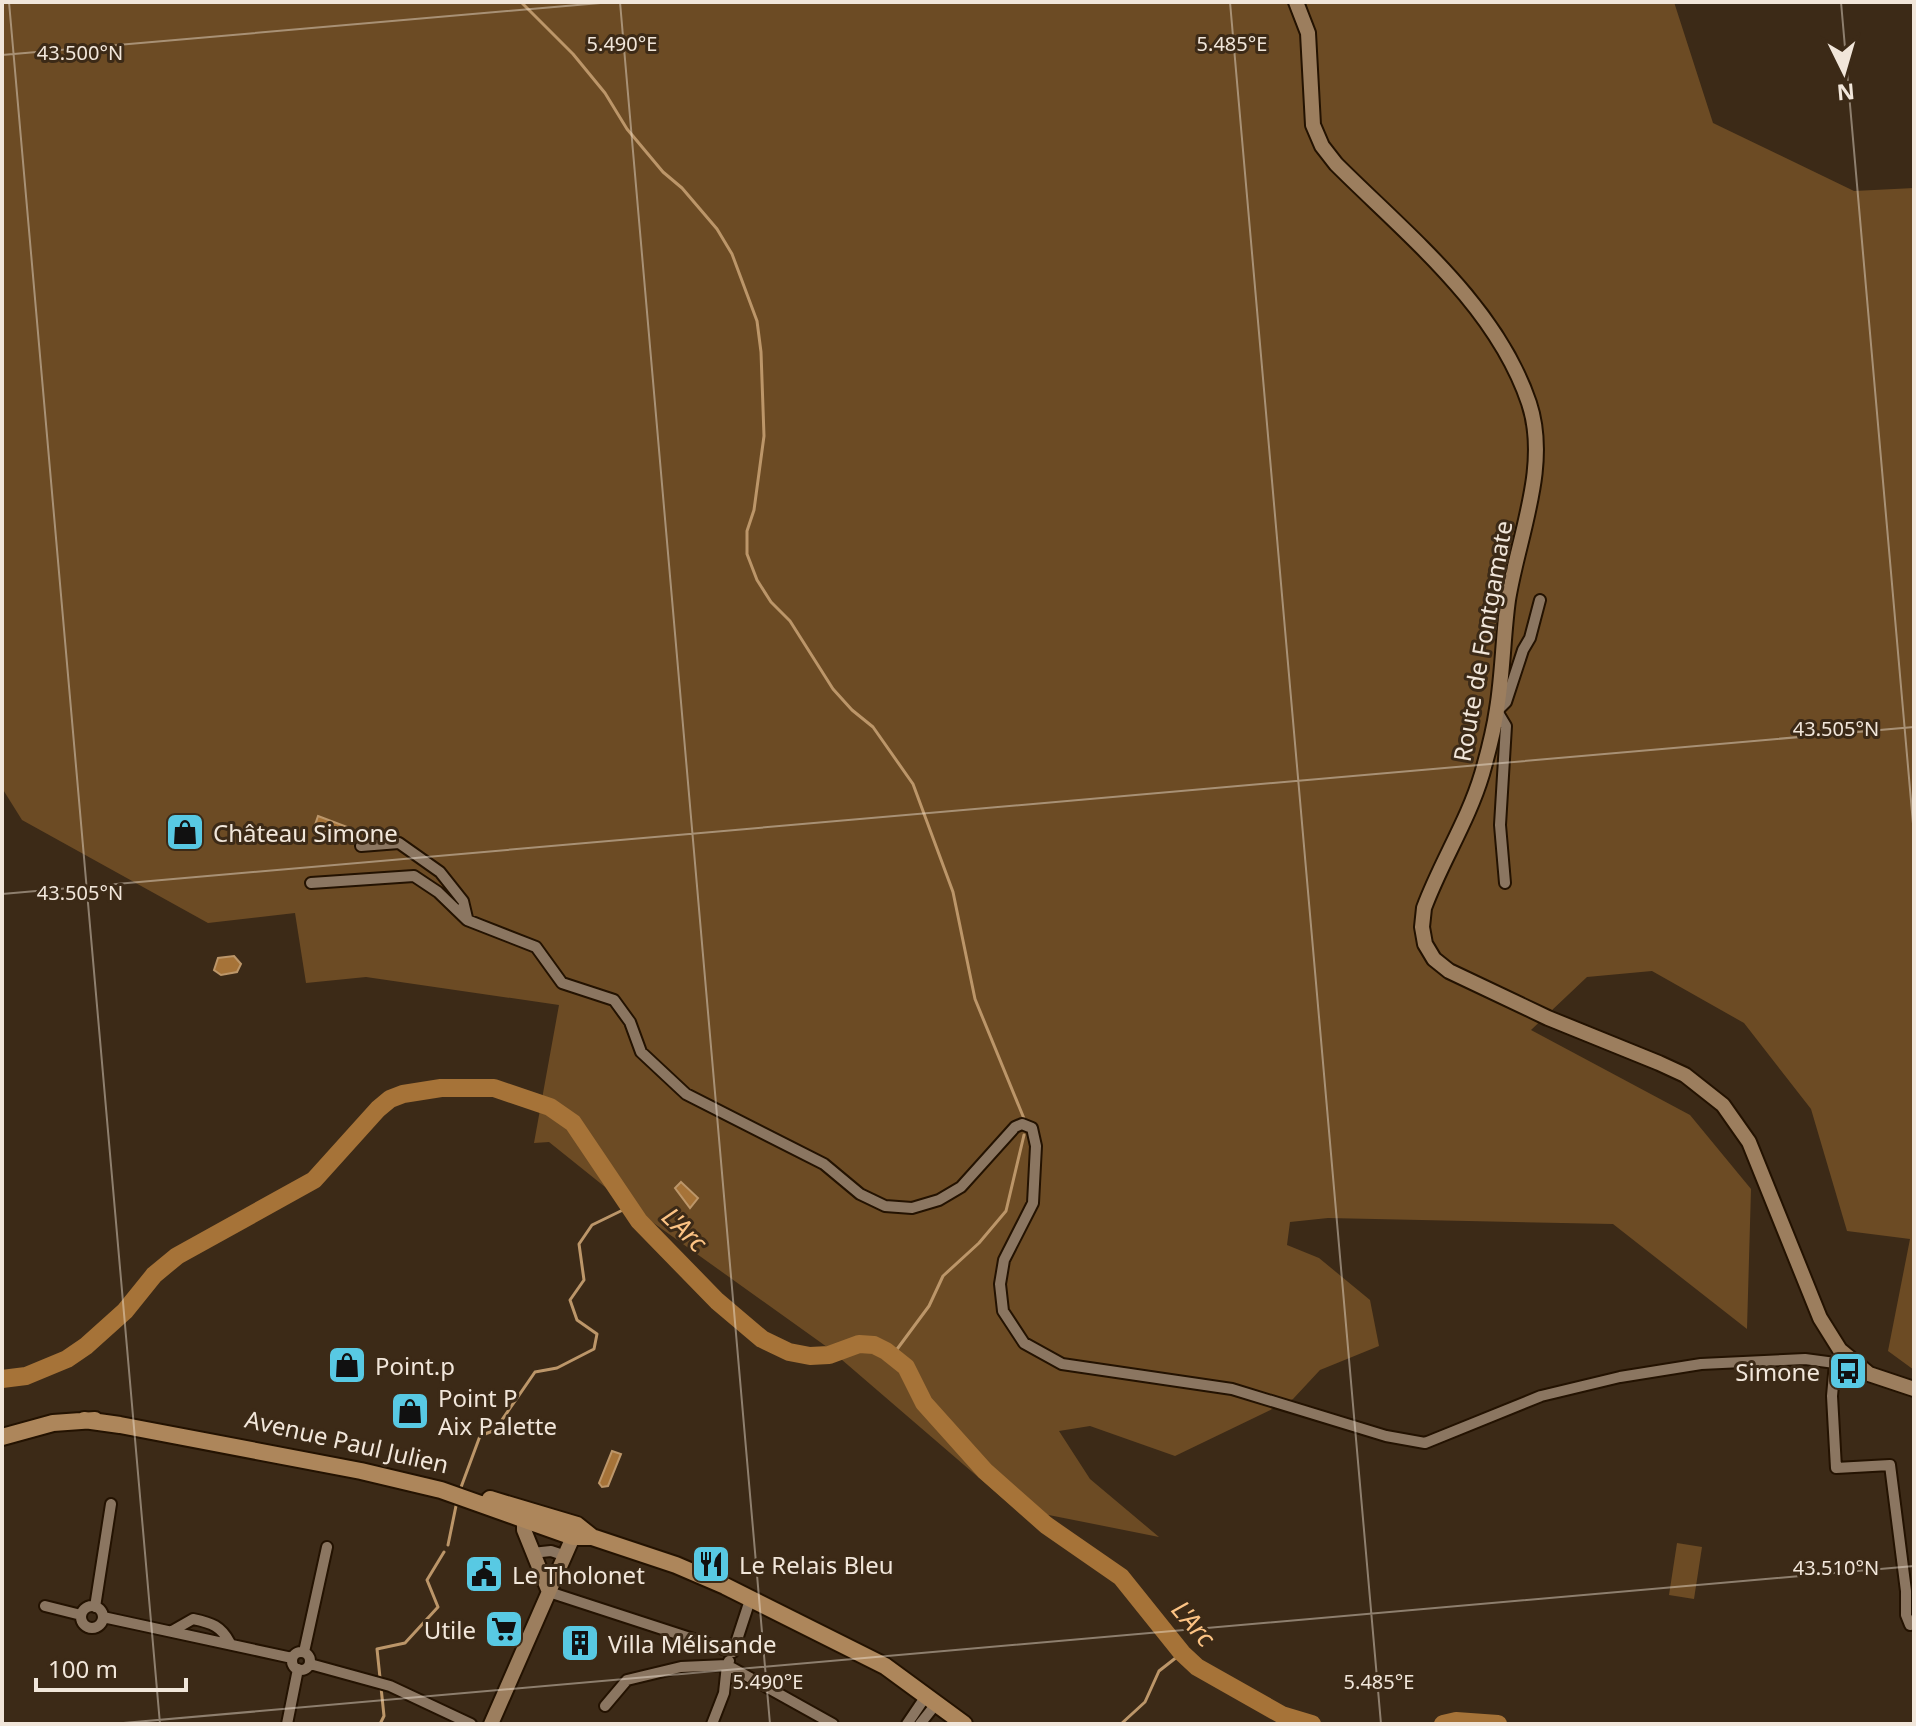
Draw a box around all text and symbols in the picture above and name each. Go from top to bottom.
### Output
text: 5.490°E [587,30,657,57]
text: 5.485°E [1197,30,1267,57]
north arrow [1804,32,1884,112]
text: 43.500°N [37,39,123,66]
text: N [1836,77,1856,109]
street label: Route de Fontgamate [1445,518,1519,764]
text: 43.505°N [1793,715,1879,742]
shop icon: Château Simone [164,811,206,853]
place label: Château Simone [213,816,398,849]
text: 43.505°N [37,879,123,906]
water label: L'Arc [654,1199,716,1260]
shop icon: Point.p [326,1344,368,1386]
place label: Point.p [375,1349,455,1382]
bus stop icon: Simone [1827,1350,1869,1392]
place label: Simone [1735,1355,1820,1388]
place label: Point P Aix Palette [438,1381,557,1442]
shop icon: Point P Aix Palette [389,1390,431,1432]
street label: Avenue Paul Julien [242,1402,452,1480]
restaurant icon: Le Relais Bleu [690,1543,732,1585]
place label: Le Relais Bleu [739,1548,894,1581]
public building icon: Le Tholonet [463,1553,505,1595]
text: 43.510°N [1793,1554,1879,1581]
place label: Le Tholonet [512,1558,645,1591]
water label: L'Arc [1164,1592,1224,1654]
supermarket icon: Utile [483,1608,525,1650]
place label: Utile [424,1613,476,1646]
building icon: Villa Mélisande [559,1622,601,1664]
place label: Villa Mélisande [608,1627,776,1660]
scale bar [36,1642,186,1692]
text: 100 m [48,1652,118,1685]
text: 5.490°E [733,1668,803,1695]
text: 5.485°E [1344,1668,1414,1695]

